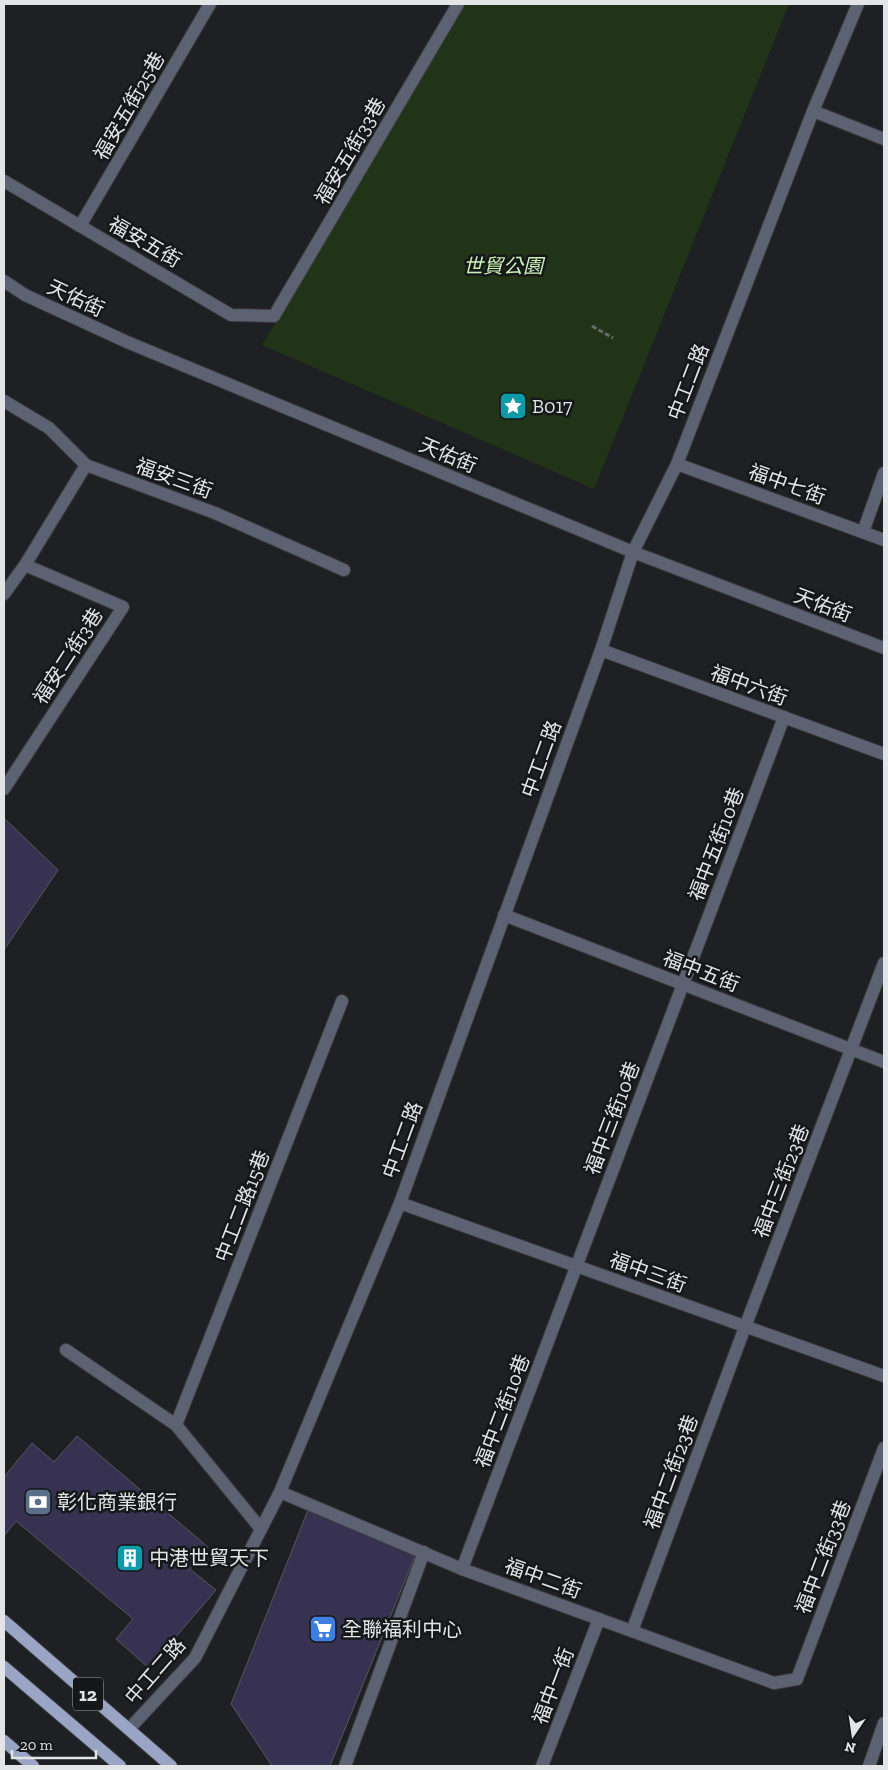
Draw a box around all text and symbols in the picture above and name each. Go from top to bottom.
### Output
street label: 福安五街25巷 [88,48,170,164]
street label: 福安五街33巷 [310,93,390,209]
street label: 福安五街 [104,212,186,272]
park label: 世貿公園 [463,254,546,278]
street label: 天佑街 [44,274,108,322]
street label: 中工二路 [662,340,714,424]
place icon: B017 [498,391,528,421]
place label: B017 [532,394,573,418]
street label: 天佑街 [416,432,480,478]
street label: 福安三街 [132,453,216,503]
street label: 福中七街 [745,459,829,509]
street label: 天佑街 [791,583,855,627]
street label: 福安二街3巷 [28,603,108,709]
street label: 福中六街 [707,660,791,710]
street label: 中工二路 [516,717,566,801]
street label: 福中五街10巷 [683,784,749,904]
street label: 福中五街 [659,945,743,997]
street label: 福中三街10巷 [579,1058,645,1178]
street label: 中工二路 [377,1098,427,1182]
street label: 福中三街23巷 [748,1121,814,1241]
street label: 中工二路15巷 [210,1147,274,1265]
street label: 福中三街 [606,1247,690,1297]
street label: 福中二街10巷 [469,1351,535,1471]
street label: 福中二街23巷 [639,1411,703,1533]
bank icon: 彰化商業銀行 [23,1487,53,1517]
place label: 彰化商業銀行 [57,1490,177,1514]
street label: 福中二街33巷 [790,1497,856,1617]
building icon: 中港世貿天下 [115,1543,145,1573]
place label: 中港世貿天下 [149,1546,269,1570]
street label: 福中二街 [501,1553,585,1603]
supermarket icon: 全聯福利中心 [308,1614,338,1644]
place label: 全聯福利中心 [342,1617,462,1641]
street label: 中工二路 [120,1633,190,1709]
street label: 福中一街 [527,1644,579,1728]
road number: 12 [73,1678,103,1710]
north arrow [828,1710,878,1760]
scale bar [12,1728,96,1760]
text: 20 m [20,1736,53,1754]
text: N [843,1738,857,1757]

